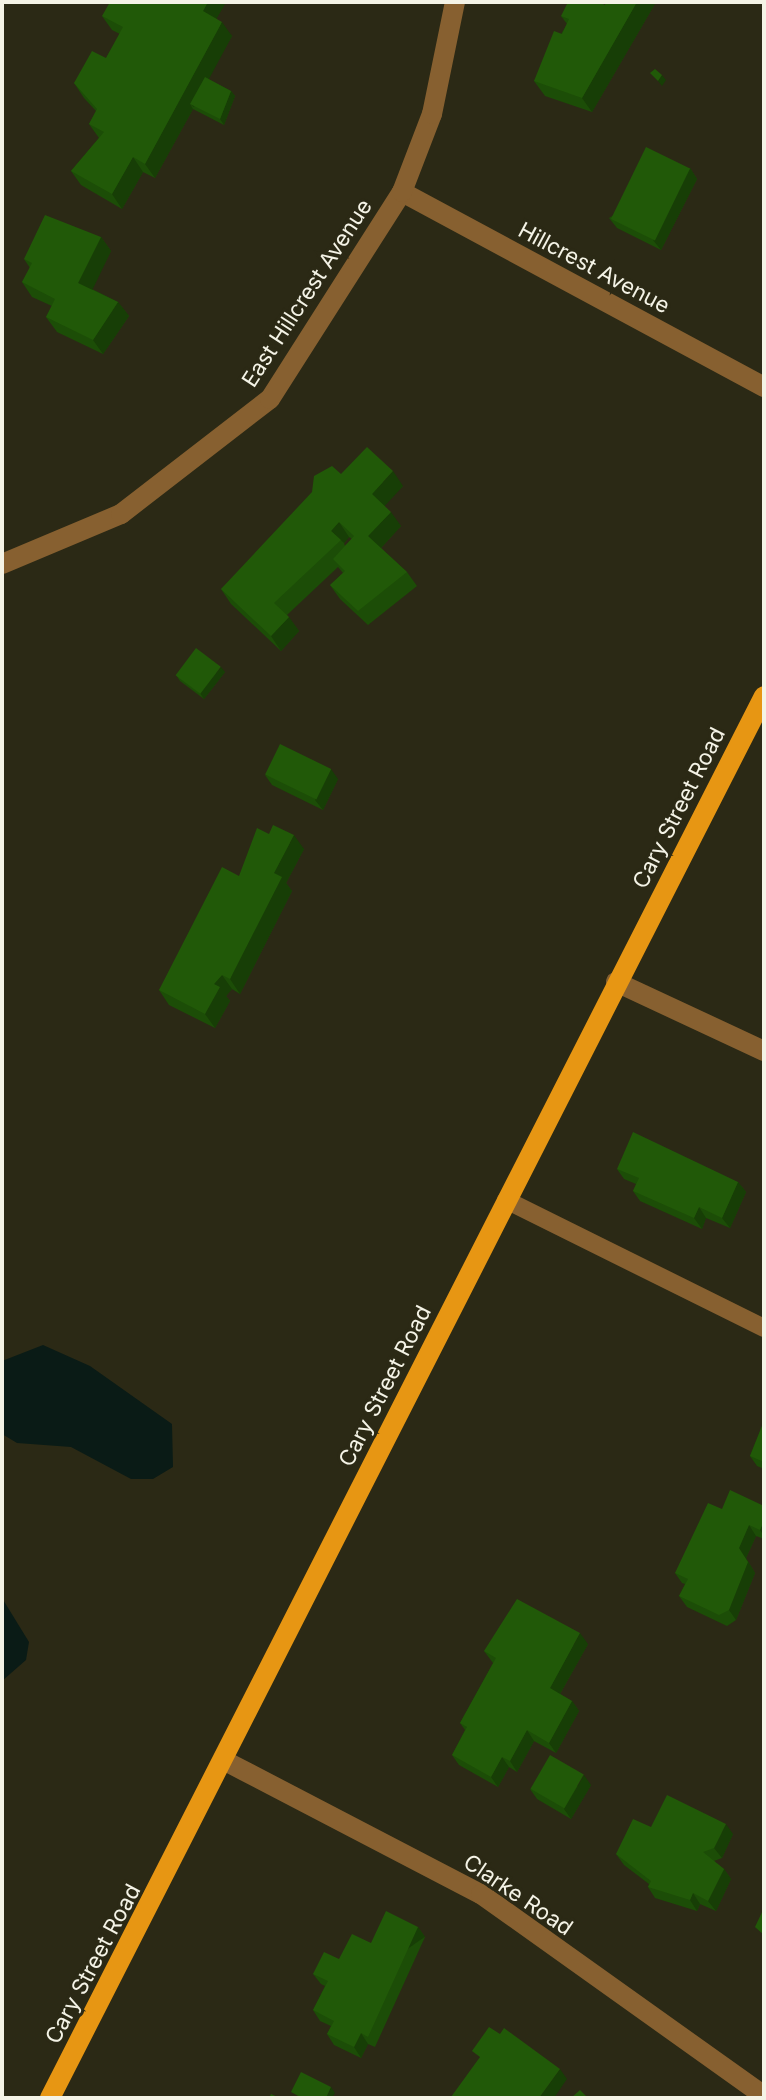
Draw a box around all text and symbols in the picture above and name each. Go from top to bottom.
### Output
street label: East Hillcrest Avenue [236,194,378,392]
street label: Hillcrest Avenue [514,217,674,319]
street label: Cary Street Road [627,723,731,893]
street label: Cary Street Road [333,1301,437,1471]
street label: Clarke Road [458,1849,578,1941]
street label: Cary Street Road [40,1880,146,2048]

